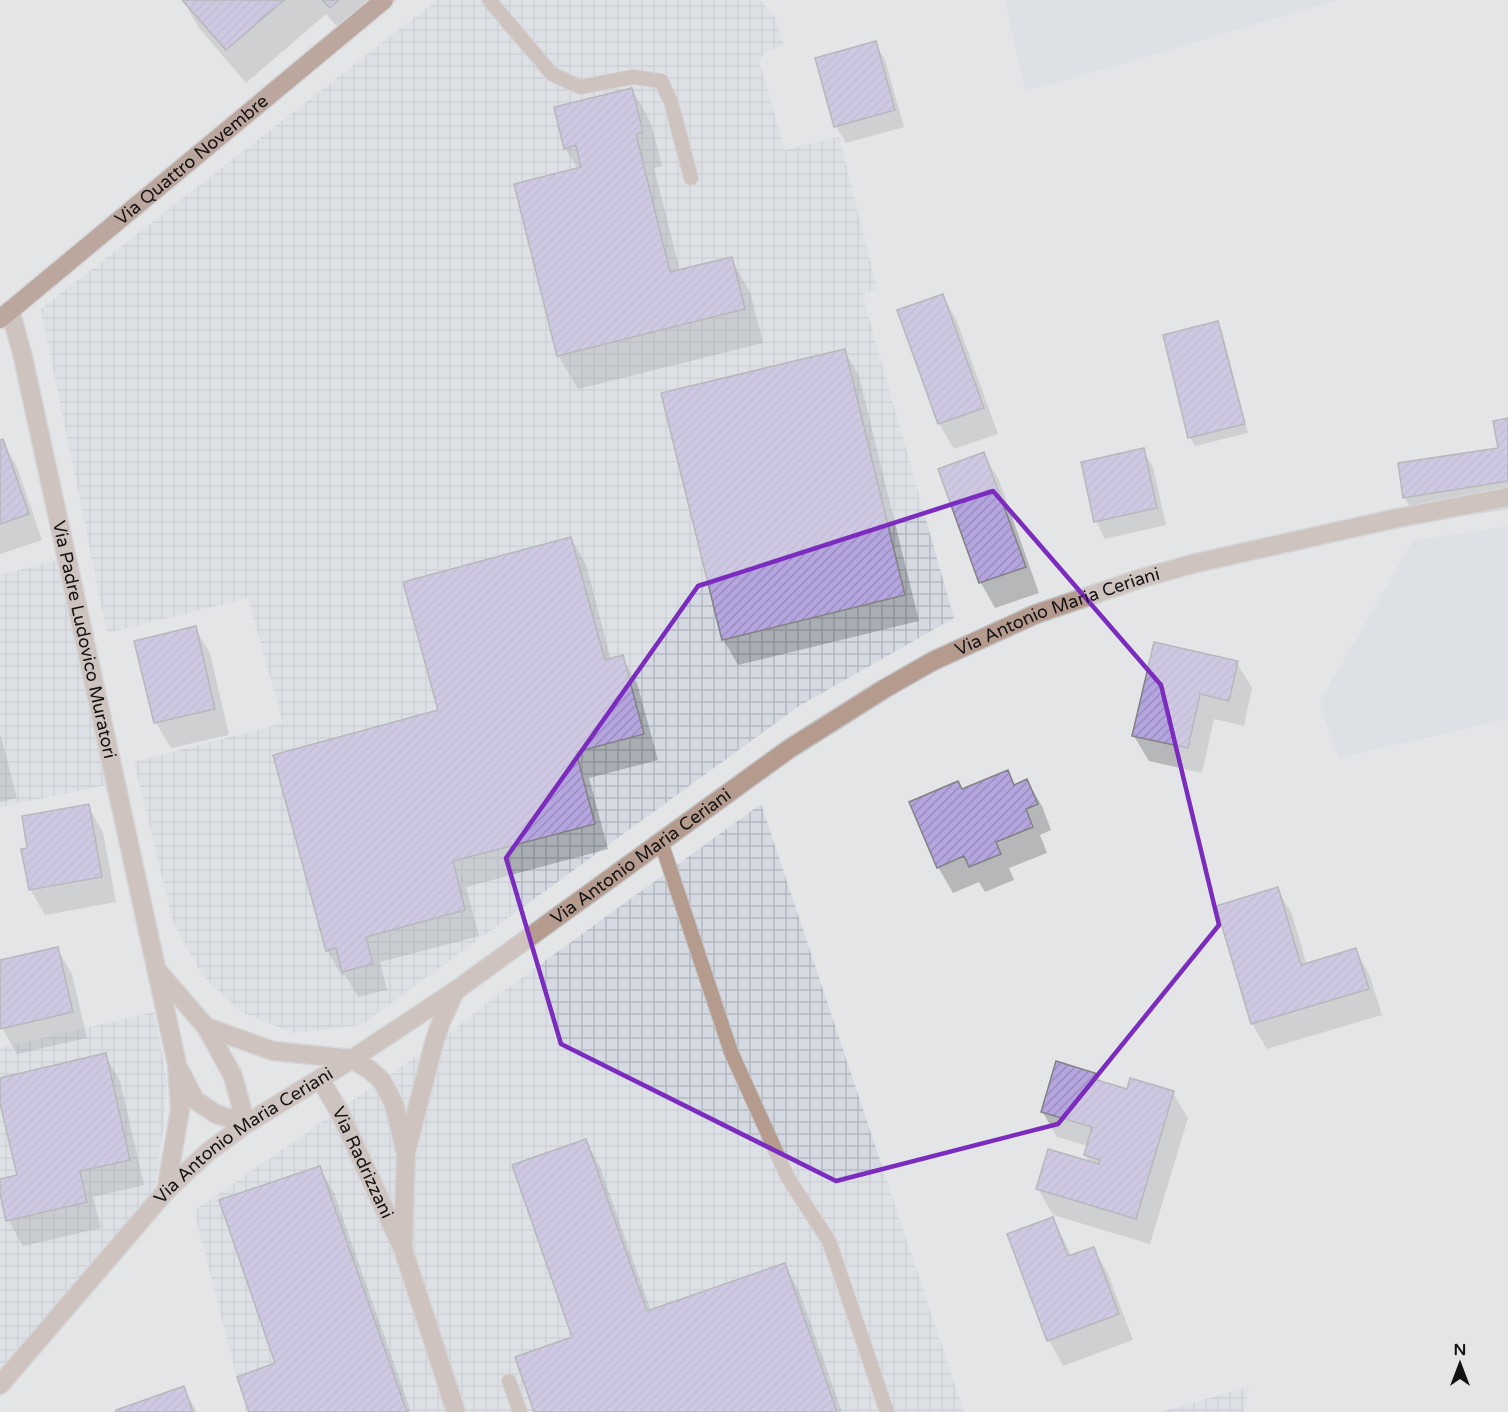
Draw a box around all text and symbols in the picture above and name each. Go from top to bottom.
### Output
street label: Via Quattro Novembre [111,90,273,230]
street label: Via Padre Ludovico Muratori [48,519,121,761]
street label: Via Antonio Maria Ceriani [951,563,1162,660]
street label: Via Antonio Maria Ceriani [546,784,735,929]
street label: Via Antonio Maria Ceriani [149,1062,337,1208]
street label: Via Radrizzani [327,1103,398,1222]
north arrow [1430,1334,1490,1394]
text: N [1454,1340,1466,1360]

